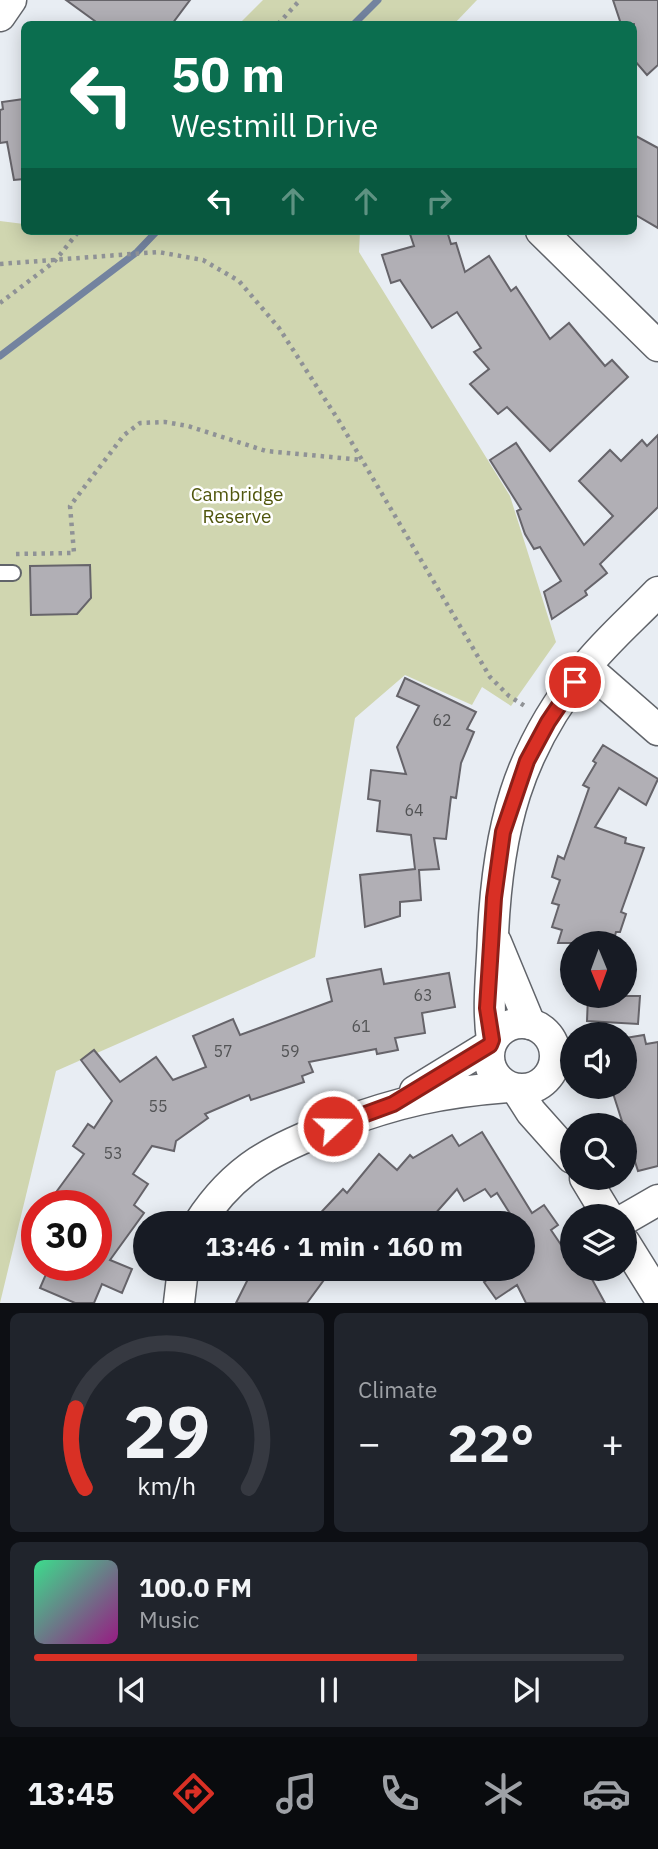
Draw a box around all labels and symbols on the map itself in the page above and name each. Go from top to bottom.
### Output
park label: Cambridge Reserve [191,482,283,528]
pin [545,652,605,712]
house number: 62 [432,710,452,730]
house number: 64 [404,800,424,820]
north arrow [560,931,637,1008]
house number: 63 [413,985,433,1005]
house number: 61 [351,1016,371,1036]
house number: 57 [213,1041,233,1061]
house number: 59 [280,1041,300,1061]
position arrow [296,1089,370,1163]
house number: 55 [148,1096,168,1116]
house number: 53 [103,1143,123,1163]
speed limit sign: 30 [21,1190,112,1281]

